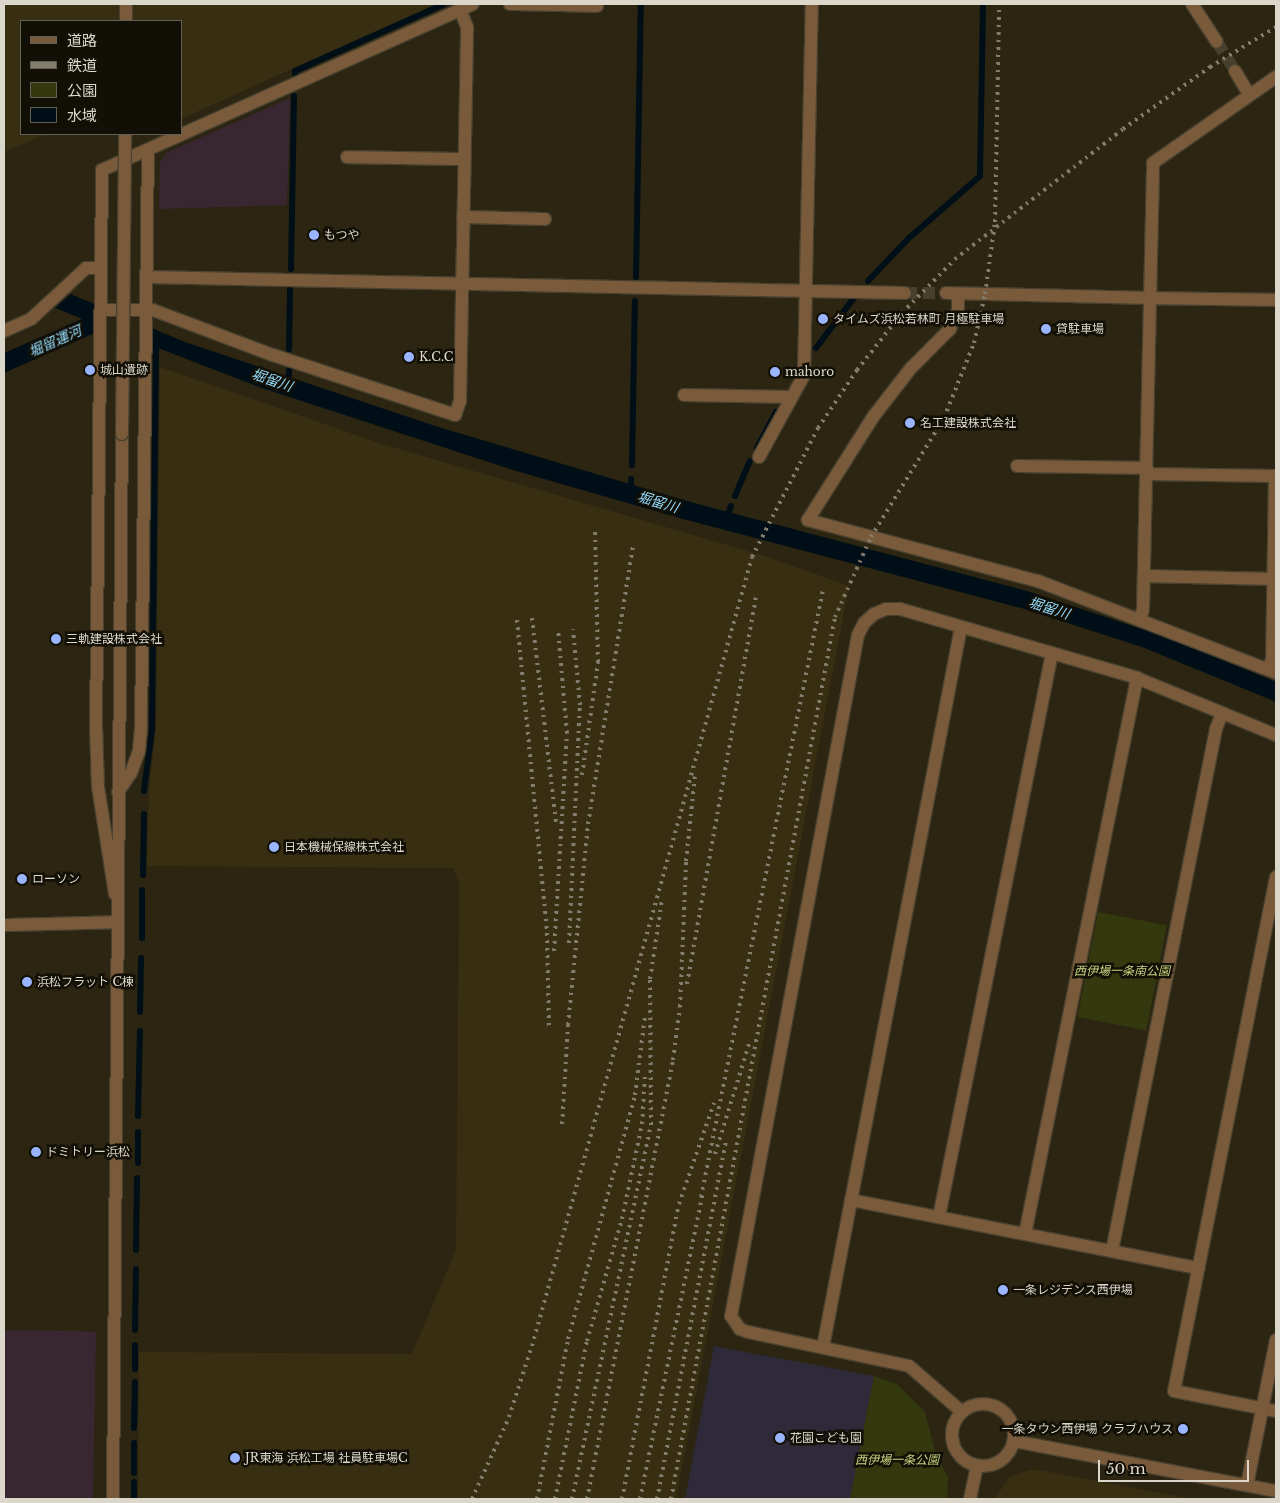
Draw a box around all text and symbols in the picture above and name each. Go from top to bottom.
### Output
legend [20,20,182,135]
text: 道路 [67,31,97,50]
text: 鉄道 [67,56,97,75]
text: 公園 [67,81,97,100]
text: 水域 [67,106,97,125]
place label: もつや [324,228,360,242]
marker: もつや [308,229,320,241]
place label: タイムズ浜松若林町 月極駐車場 [833,312,1004,326]
marker: タイムズ浜松若林町 月極駐車場 [817,313,829,325]
water label: 堀留運河 [26,322,84,360]
place label: 貸駐車場 [1056,322,1104,336]
marker: 貸駐車場 [1040,323,1052,335]
place label: K.C.C [419,350,453,364]
marker: K.C.C [403,351,415,363]
place label: 城山遺跡 [100,363,148,377]
marker: 城山遺跡 [84,364,96,376]
water label: 堀留川 [249,365,295,395]
place label: mahoro [785,365,834,379]
marker: mahoro [769,366,781,378]
place label: 名工建設株式会社 [920,416,1016,430]
marker: 名工建設株式会社 [904,417,916,429]
water label: 堀留川 [635,488,681,516]
water label: 堀留川 [1026,594,1072,622]
place label: 三軌建設株式会社 [66,632,162,646]
marker: 三軌建設株式会社 [50,633,62,645]
place label: 日本機械保線株式会社 [284,840,404,854]
marker: 日本機械保線株式会社 [268,841,280,853]
place label: ローソン [32,872,80,886]
marker: ローソン [16,873,28,885]
park label: 西伊場一条南公園 [1074,964,1170,978]
place label: 浜松フラット C棟 [37,975,134,989]
marker: 浜松フラット C棟 [21,976,33,988]
place label: ドミトリー浜松 [46,1145,130,1159]
marker: ドミトリー浜松 [30,1146,42,1158]
place label: 一条レジデンス西伊場 [1013,1283,1133,1297]
marker: 一条レジデンス西伊場 [997,1284,1009,1296]
place label: 一条タウン西伊場 クラブハウス [1002,1422,1173,1436]
marker: 一条タウン西伊場 クラブハウス [1177,1423,1189,1435]
place label: 花園こども園 [790,1431,862,1445]
marker: 花園こども園 [774,1432,786,1444]
scale bar [1100,1450,1251,1482]
place label: JR東海 浜松工場 社員駐車場C [245,1451,408,1465]
marker: JR東海 浜松工場 社員駐車場C [229,1452,241,1464]
park label: 西伊場一条公園 [855,1453,939,1467]
text: 50 m [1106,1459,1146,1478]

